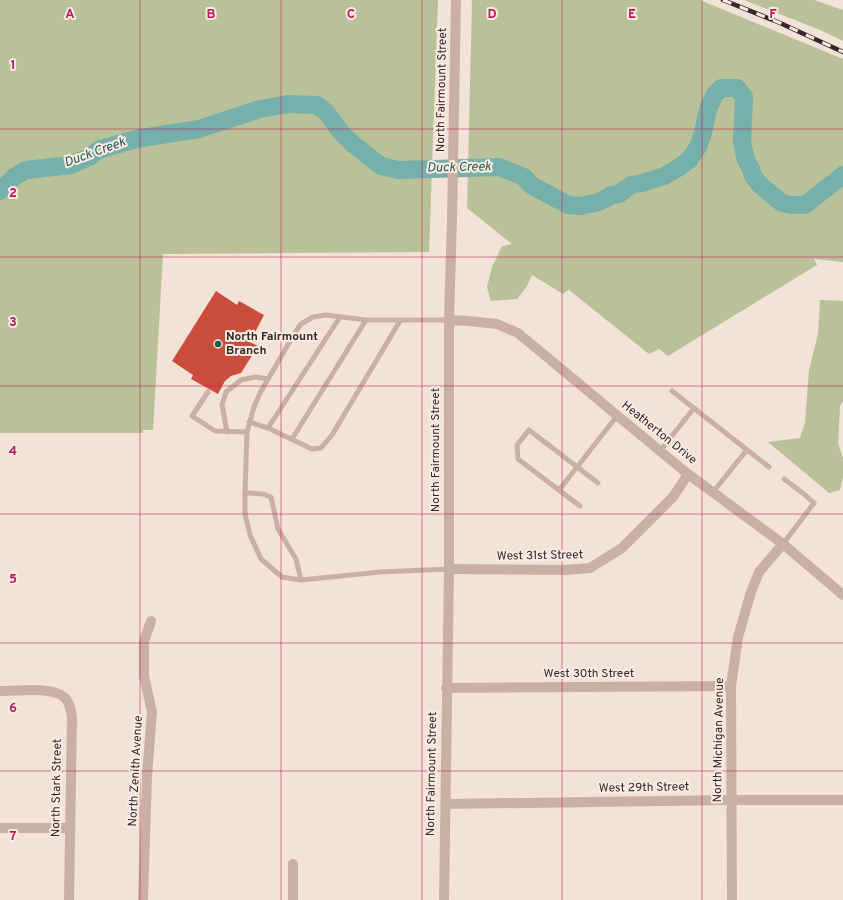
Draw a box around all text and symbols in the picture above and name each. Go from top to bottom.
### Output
text: A [65,7,75,23]
text: B [207,7,216,23]
text: C [347,7,355,23]
text: D [487,7,497,23]
text: E [628,7,636,23]
text: F [769,7,777,23]
street label: North Fairmount Street [433,28,451,152]
text: 1 [10,58,16,74]
water label: Duck Creek [62,134,128,171]
water label: Duck Creek [427,159,492,177]
text: 2 [9,186,17,202]
text: 3 [9,315,17,331]
place label: North Fairmount Branch [226,329,318,359]
marker: North Fairmount Branch [213,339,223,349]
street label: North Fairmount Street [428,388,444,512]
street label: Heatherton Drive [618,398,700,468]
text: 4 [9,444,17,460]
street label: West 31st Street [497,547,583,565]
text: 5 [9,572,17,588]
street label: West 30th Street [544,666,634,682]
street label: North Michigan Avenue [710,677,728,803]
text: 6 [9,701,17,717]
street label: North Fairmount Street [423,712,441,836]
street label: North Zenith Avenue [125,715,147,827]
street label: North Stark Street [48,739,66,837]
street label: West 29th Street [599,779,689,797]
text: 7 [10,829,17,845]

